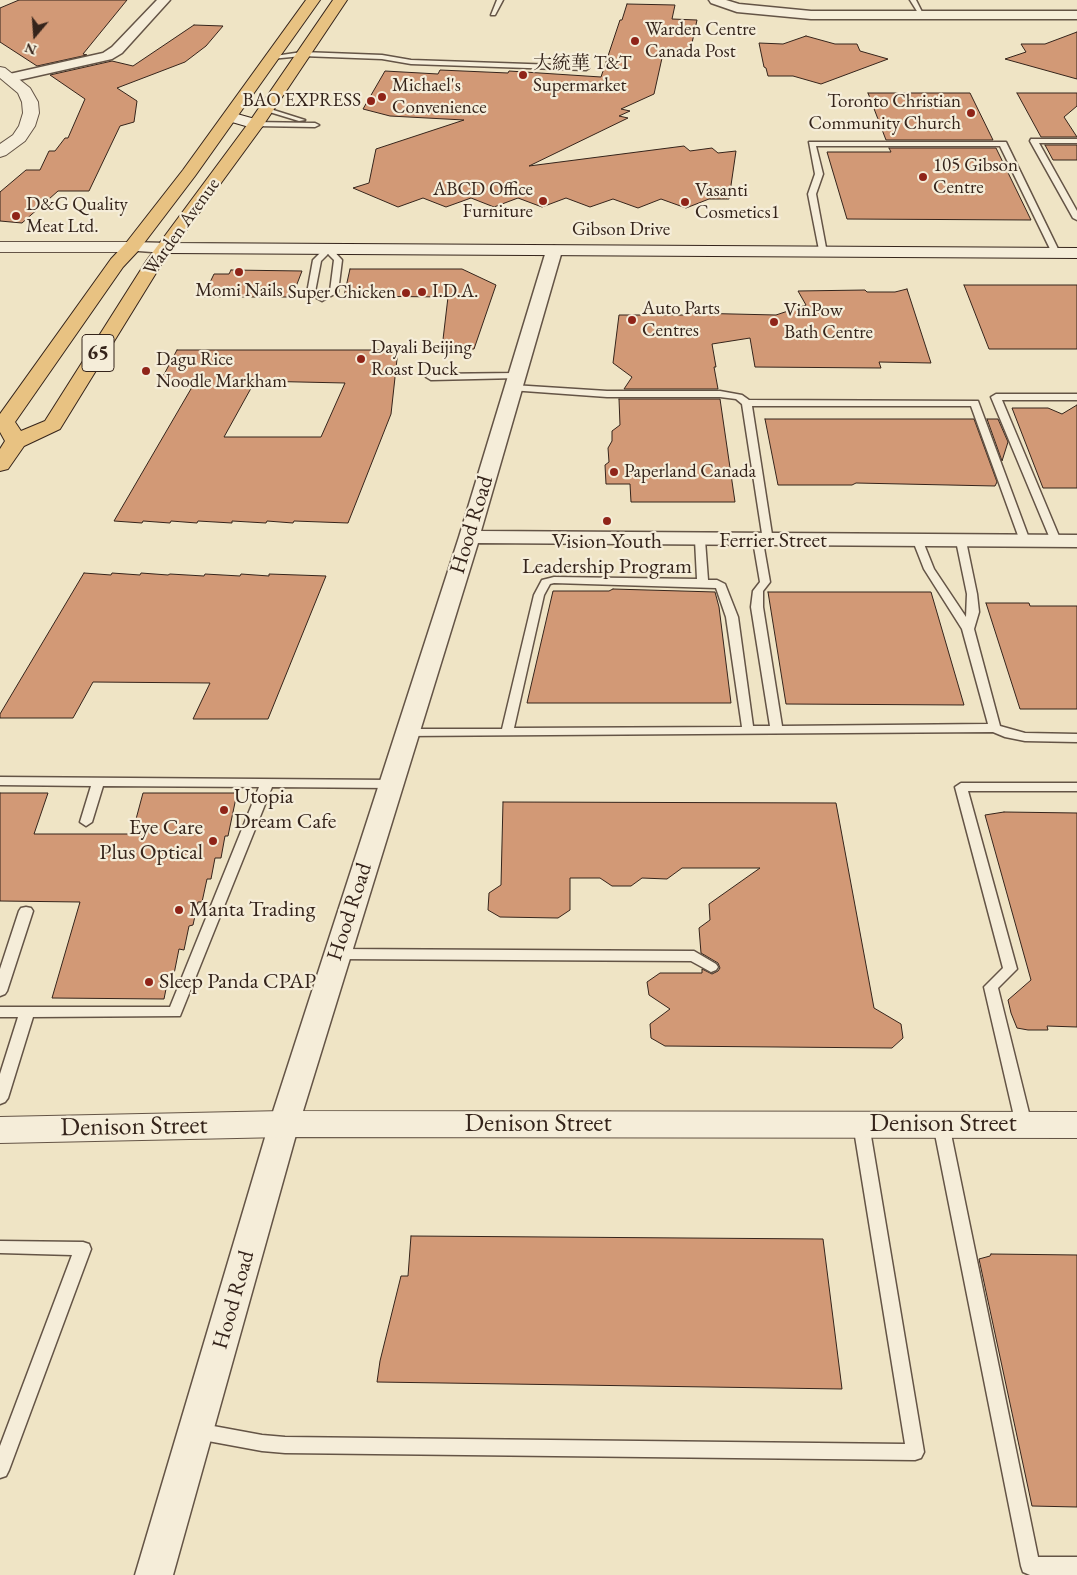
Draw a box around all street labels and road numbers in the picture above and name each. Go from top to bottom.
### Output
street label: Warden Avenue [139,174,225,280]
street label: Gibson Drive [572,219,670,241]
road number: 65 [82,334,114,372]
street label: Hood Road [445,473,499,577]
street label: Ferrier Street [719,528,827,554]
street label: Hood Road [322,860,378,964]
street label: Denison Street [464,1108,612,1140]
street label: Denison Street [869,1108,1017,1140]
street label: Denison Street [60,1110,208,1144]
street label: Hood Road [207,1248,261,1352]

